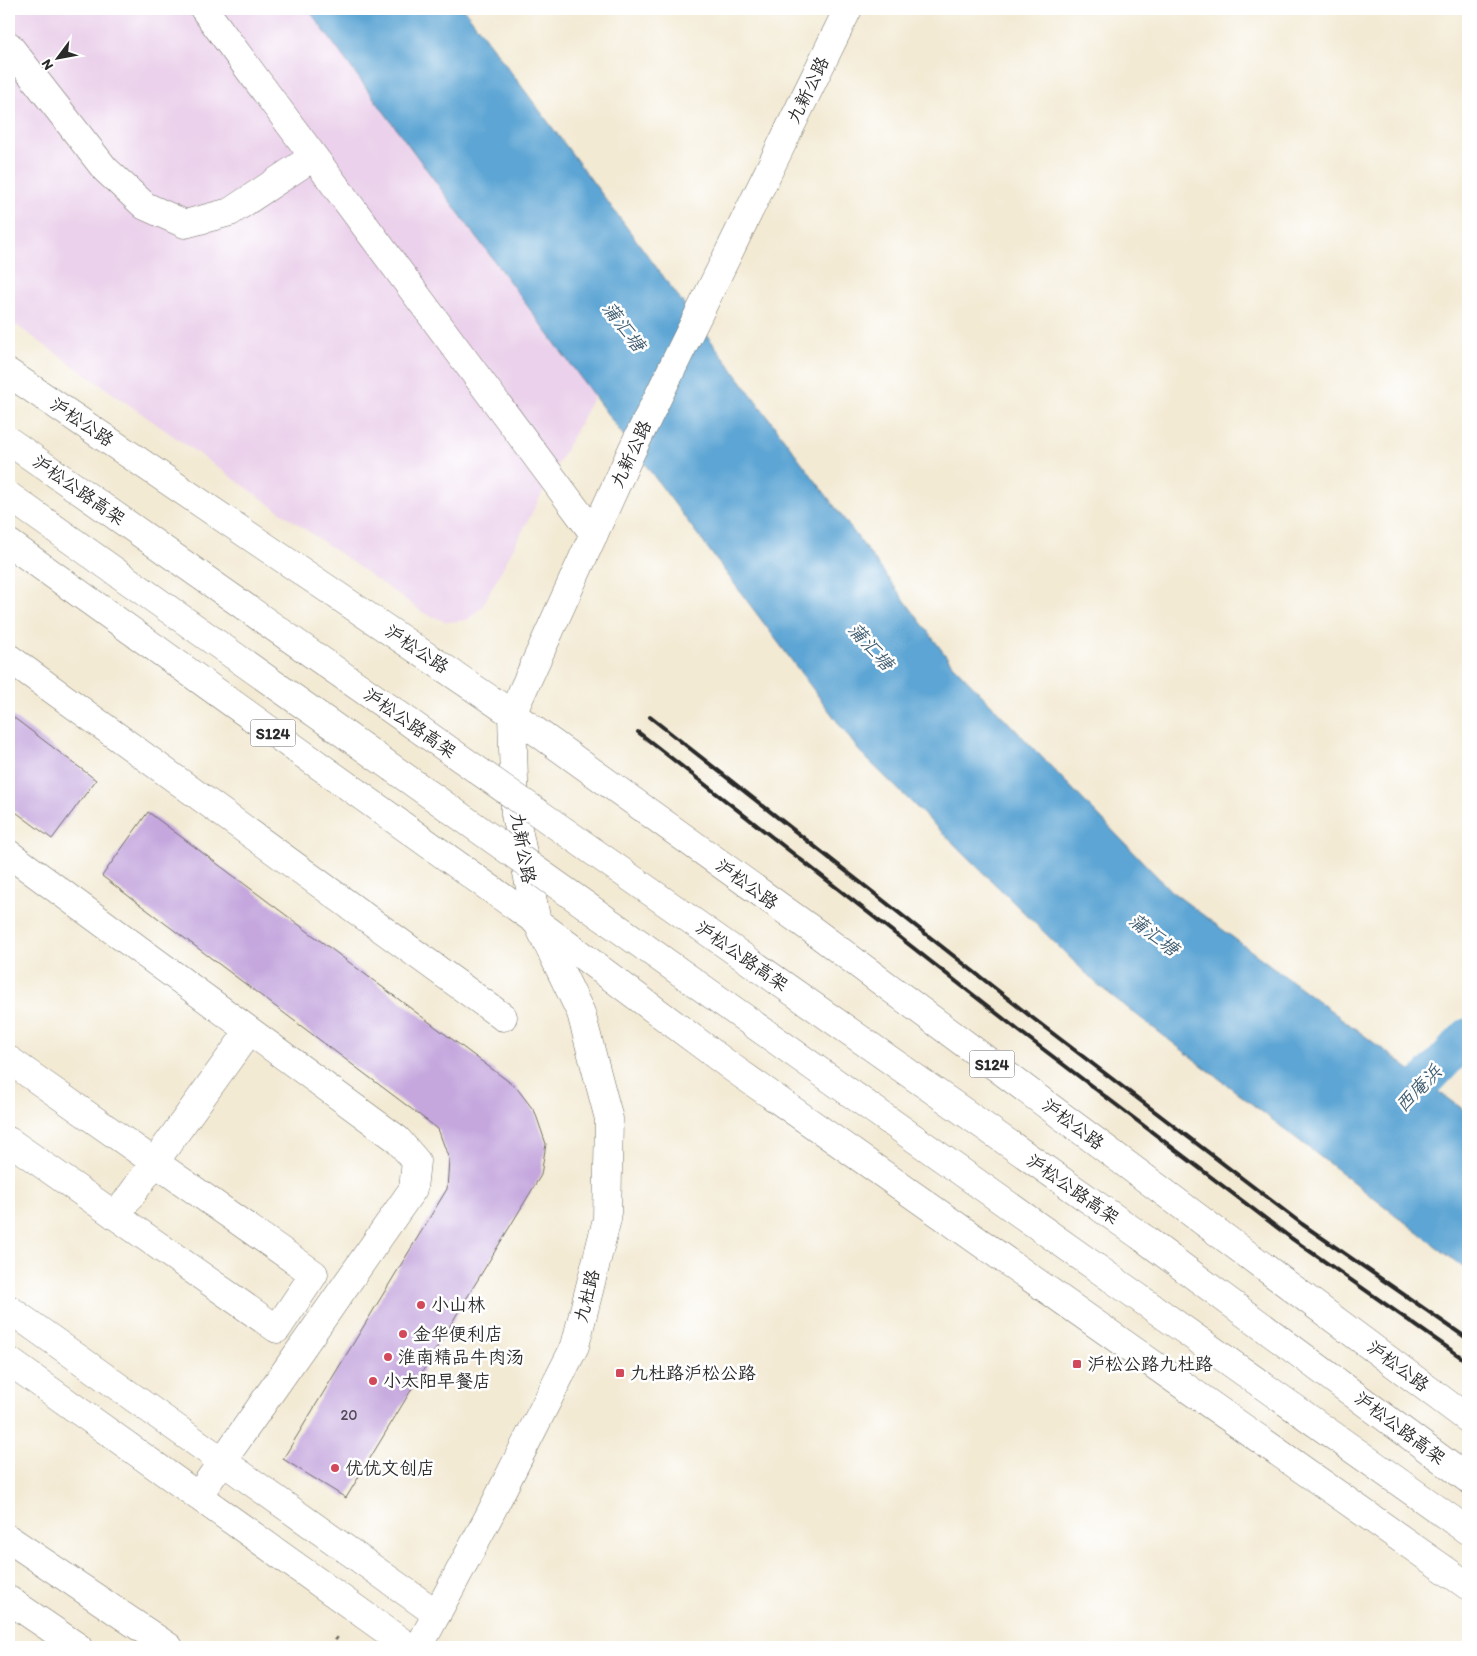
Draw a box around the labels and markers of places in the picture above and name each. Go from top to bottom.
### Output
place label: 小山林 [431,1294,485,1316]
marker: 小山林 [415,1299,427,1311]
place label: 金华便利店 [413,1323,503,1345]
marker: 金华便利店 [397,1328,409,1340]
place label: 淮南精品牛肉汤 [398,1346,524,1368]
marker: 淮南精品牛肉汤 [382,1351,394,1363]
place label: 沪松公路九杜路 [1087,1353,1213,1375]
marker: 沪松公路九杜路 [1071,1358,1083,1370]
place label: 九杜路沪松公路 [630,1362,756,1384]
marker: 九杜路沪松公路 [614,1367,626,1379]
place label: 小太阳早餐店 [383,1370,491,1392]
marker: 小太阳早餐店 [367,1375,379,1387]
place label: 优优文创店 [345,1457,435,1479]
marker: 优优文创店 [329,1462,341,1474]

